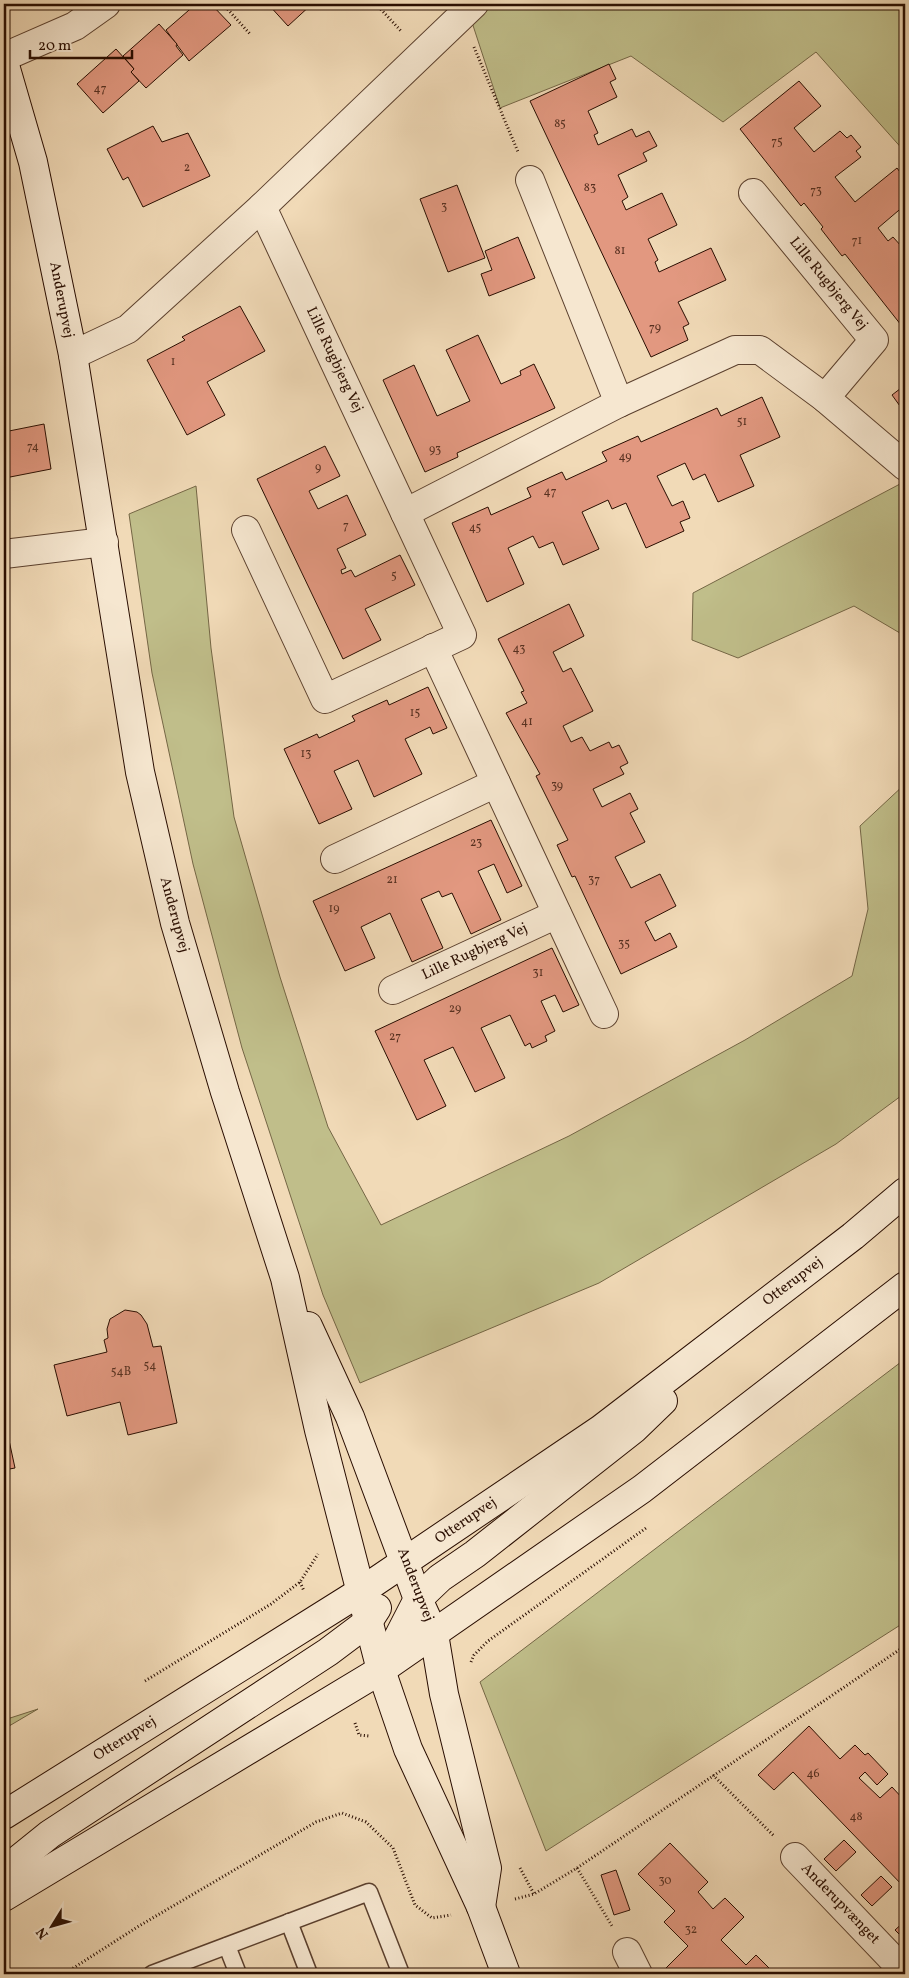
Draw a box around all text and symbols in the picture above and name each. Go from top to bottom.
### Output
scale bar [30,28,132,60]
text: 20 m [38,36,71,57]
house number: 47 [94,81,107,97]
house number: 85 [554,116,566,132]
house number: 75 [771,134,783,150]
house number: 2 [184,160,190,176]
house number: 83 [584,180,596,196]
house number: 73 [810,183,822,199]
house number: 3 [441,199,447,215]
street label: Lille Rugbjerg Vej [784,233,872,335]
house number: 71 [852,233,862,249]
house number: 81 [615,243,625,259]
street label: Anderupvej [43,260,79,340]
street label: Lille Rugbjerg Vej [300,304,368,416]
house number: 79 [649,320,661,336]
house number: 1 [171,354,175,370]
house number: 51 [737,414,747,430]
house number: 74 [27,439,39,455]
house number: 93 [429,442,441,458]
house number: 49 [618,449,632,465]
house number: 9 [315,460,321,476]
house number: 47 [544,484,557,500]
house number: 7 [343,518,349,534]
house number: 45 [469,520,482,536]
house number: 5 [391,568,397,584]
house number: 43 [513,641,525,657]
house number: 15 [410,705,420,721]
house number: 41 [521,714,533,730]
house number: 13 [301,746,311,762]
house number: 39 [551,778,563,794]
house number: 23 [470,835,482,851]
house number: 21 [386,872,398,888]
house number: 37 [588,872,600,888]
street label: Anderupvej [154,875,194,955]
house number: 19 [329,901,339,917]
street label: Lille Rugbjerg Vej [419,918,531,986]
house number: 35 [618,936,630,952]
house number: 31 [533,965,543,981]
house number: 29 [449,1001,461,1017]
house number: 27 [389,1029,401,1045]
street label: Otterupvej [758,1252,828,1312]
house number: 54 [144,1358,156,1374]
house number: 54B [111,1364,131,1380]
street label: Otterupvej [431,1493,501,1549]
street label: Anderupvej [391,1545,439,1625]
street label: Otterupvej [89,1711,161,1767]
house number: 46 [806,1766,820,1782]
house number: 48 [849,1809,863,1825]
street label: Anderupvænget [796,1859,884,1949]
house number: 30 [658,1873,672,1889]
north arrow [28,1900,78,1950]
house number: 32 [685,1922,697,1938]
text: N [32,1923,53,1943]

